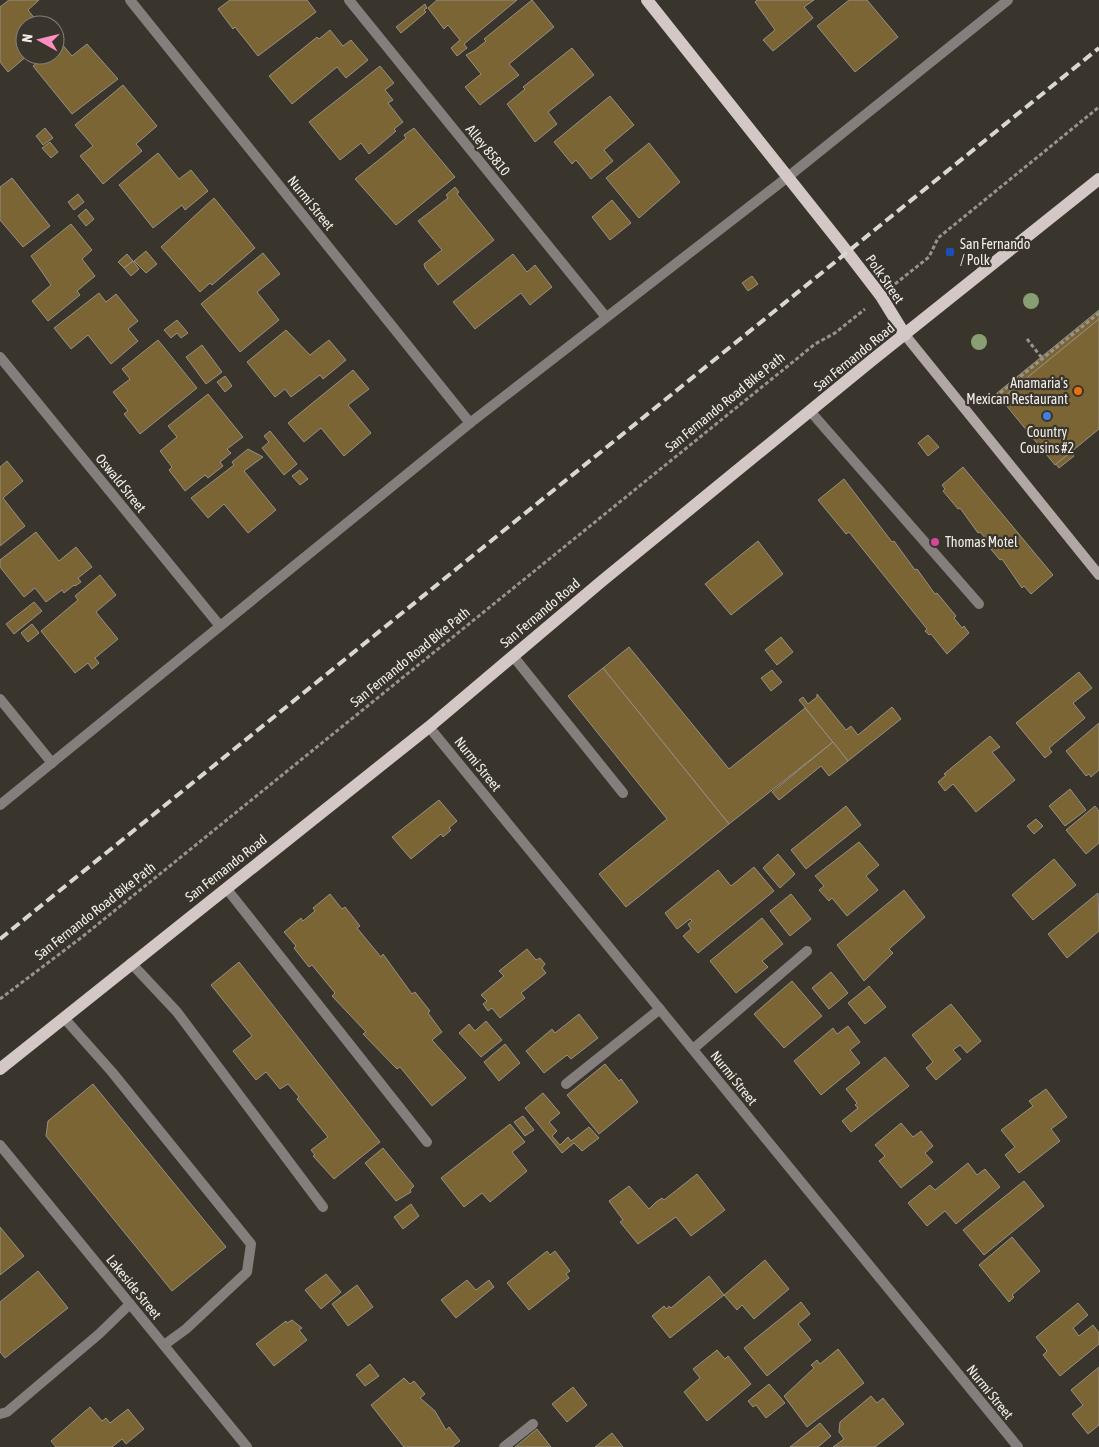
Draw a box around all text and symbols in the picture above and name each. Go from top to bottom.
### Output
north arrow [15,15,65,65]
text: N [19,33,36,43]
street label: Alley 85810 [463,121,514,179]
street label: Nurmi Street [284,173,338,233]
place label: San Fernando / Polk [960,236,1030,268]
marker: San Fernando / Polk [944,246,956,258]
street label: Polk Street [862,252,908,306]
street label: San Fernando Road [811,320,897,394]
street label: San Fernando Road Bike Path [662,349,788,455]
place label: Anamaria's Mexican Restaurant [966,375,1068,407]
marker: Anamaria's Mexican Restaurant [1072,385,1084,397]
marker: Country Cousins #2 [1041,410,1053,422]
place label: Country Cousins #2 [1020,424,1074,456]
street label: Oswald Street [93,450,149,516]
place label: Thomas Motel [945,534,1018,550]
marker: Thomas Motel [929,536,941,548]
street label: San Fernando Road [497,575,583,651]
street label: San Fernando Road Bike Path [347,604,473,710]
street label: Nurmi Street [451,734,505,794]
street label: San Fernando Road [182,831,270,905]
street label: San Fernando Road Bike Path [31,859,159,963]
street label: Nurmi Street [707,1048,761,1108]
street label: Lakeside Street [103,1252,165,1322]
street label: Nurmi Street [963,1362,1017,1422]

